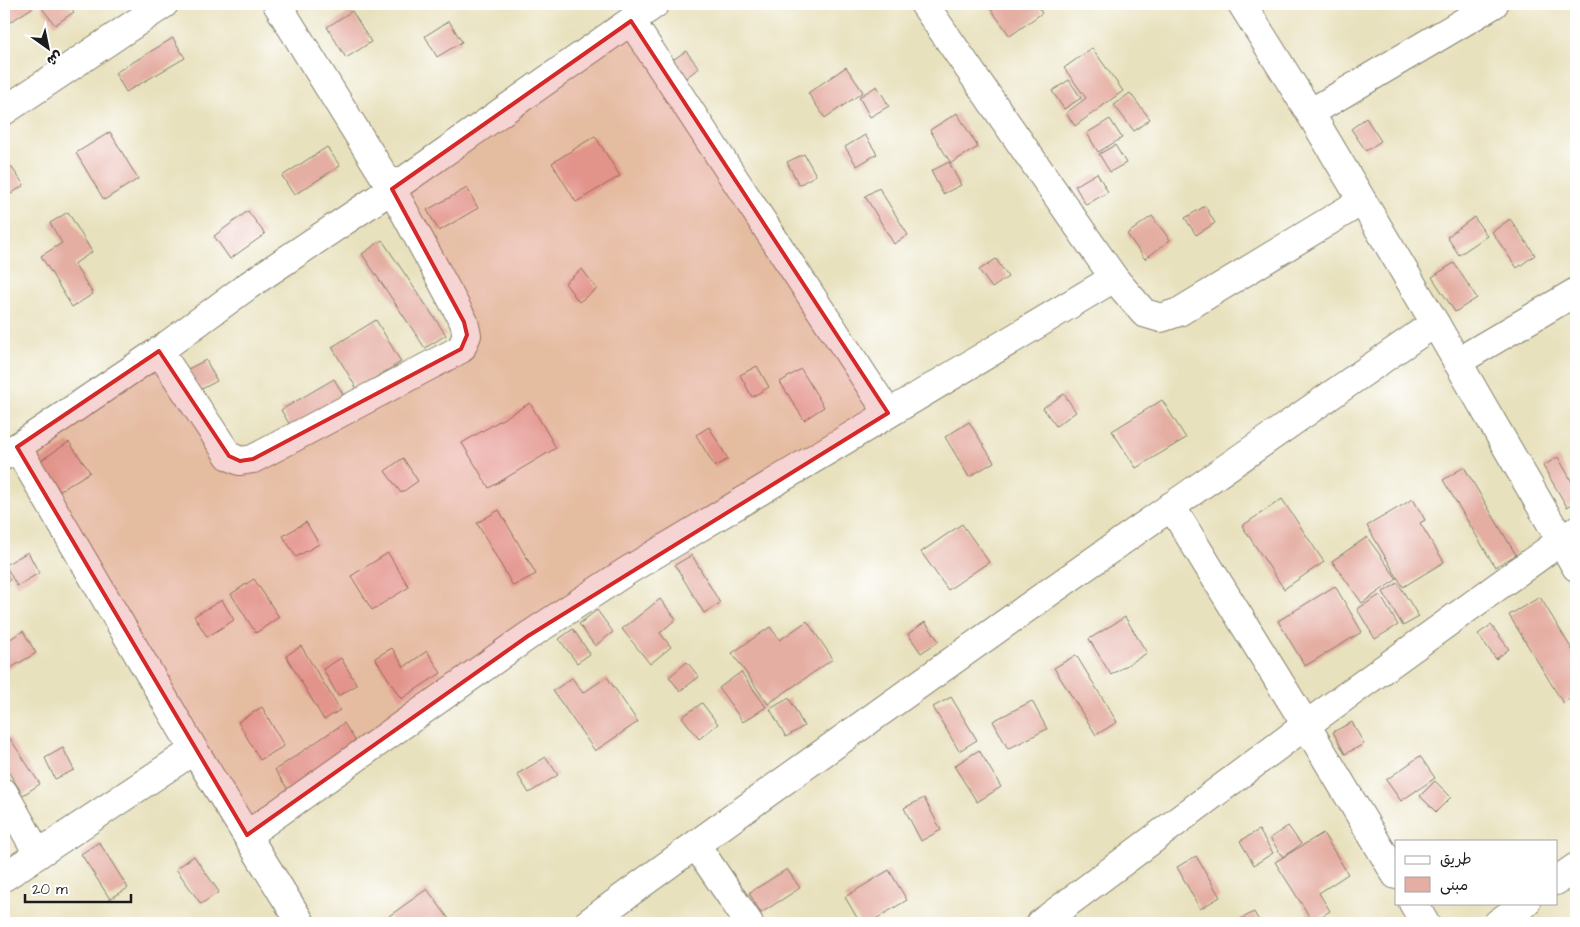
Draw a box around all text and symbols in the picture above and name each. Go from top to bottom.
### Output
north arrow [22,22,72,72]
text: ش [43,45,66,71]
legend [1395,840,1558,904]
text: طريق [1440,849,1472,870]
scale bar [25,872,131,904]
text: مبنى [1440,875,1468,896]
text: 20 m [32,879,68,900]

